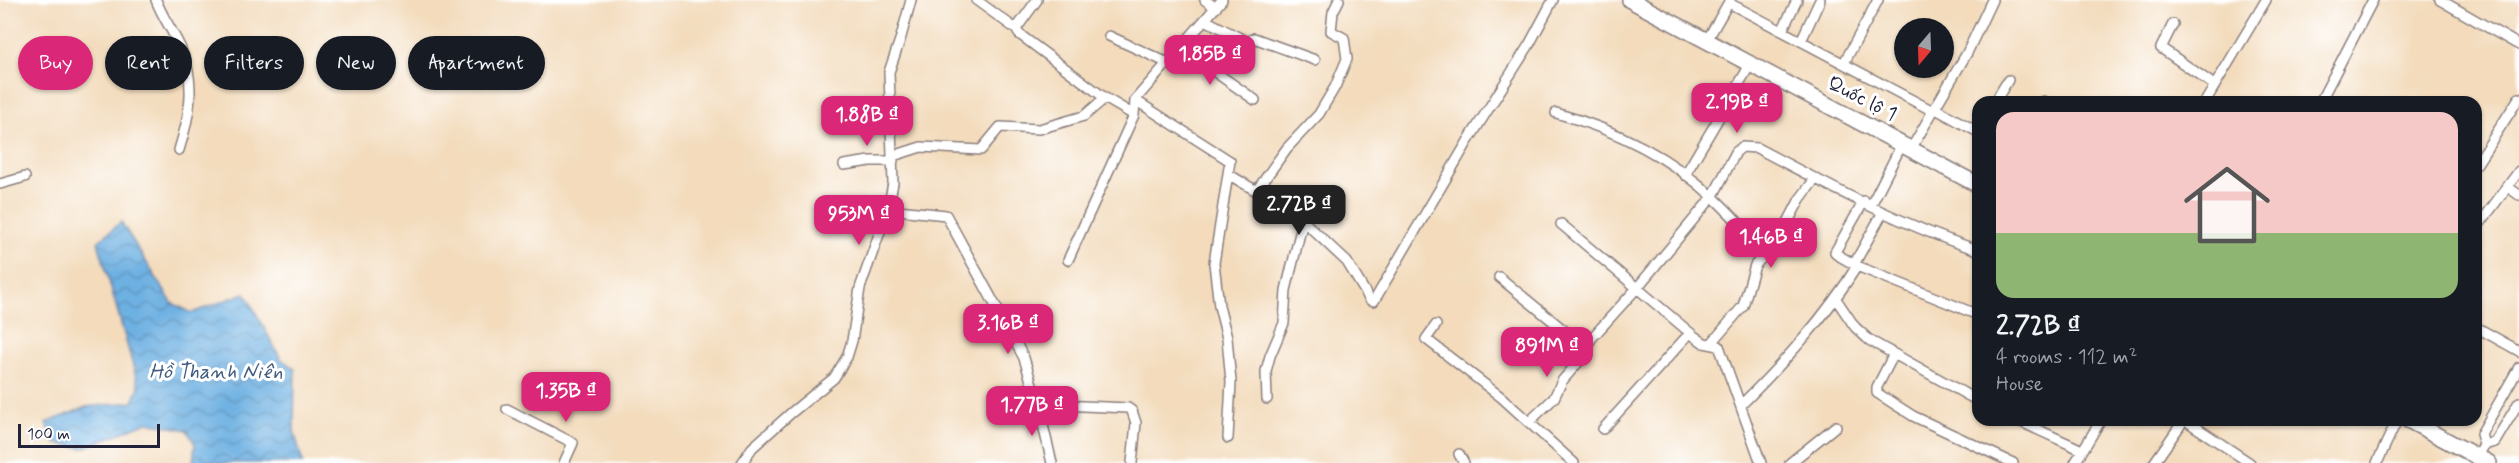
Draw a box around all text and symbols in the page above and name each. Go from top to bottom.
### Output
north arrow [1894,18,1954,78]
map controls [1894,18,1954,78]
pin: 1.85B ₫ [1155,35,1265,86]
chip: Buy [18,36,93,90]
chip: Rent [105,36,192,90]
chip: Filters [204,36,304,90]
chip: New [316,36,396,90]
chip: Apartment [408,36,545,90]
text: 1.85B ₫ [1178,41,1242,68]
street label: Quốc lộ 1 [1823,70,1901,128]
pin: 2.19B ₫ [1682,83,1792,134]
text: 2.19B ₫ [1705,89,1769,116]
pin: 1.88B ₫ [812,96,922,147]
text: 1.88B ₫ [835,102,899,129]
icon: home [2173,151,2281,259]
pin: 2.72B ₫ [1244,185,1354,236]
text: 2.72B ₫ [1267,191,1331,218]
pin: 953M ₫ [810,195,908,246]
text: 953M ₫ [828,201,890,228]
pin: 1.46B ₫ [1716,218,1826,269]
text: 1.46B ₫ [1739,224,1803,251]
pin: 3.16B ₫ [953,304,1063,355]
text: 3.16B ₫ [977,310,1039,337]
text: 2.72B ₫ [1996,310,2080,344]
pin: 891M ₫ [1498,327,1596,378]
text: 891M ₫ [1515,333,1579,360]
text: 4 rooms · 112 m² [1996,344,2137,371]
water label: Hồ Thanh Niên [149,358,283,386]
text: House [1996,371,2043,398]
pin: 1.35B ₫ [511,372,621,423]
text: 1.35B ₫ [535,378,597,405]
pin: 1.77B ₫ [977,386,1087,437]
text: 1.77B ₫ [1000,392,1064,419]
scale bar [18,421,160,448]
text: 100 m [27,424,70,445]

